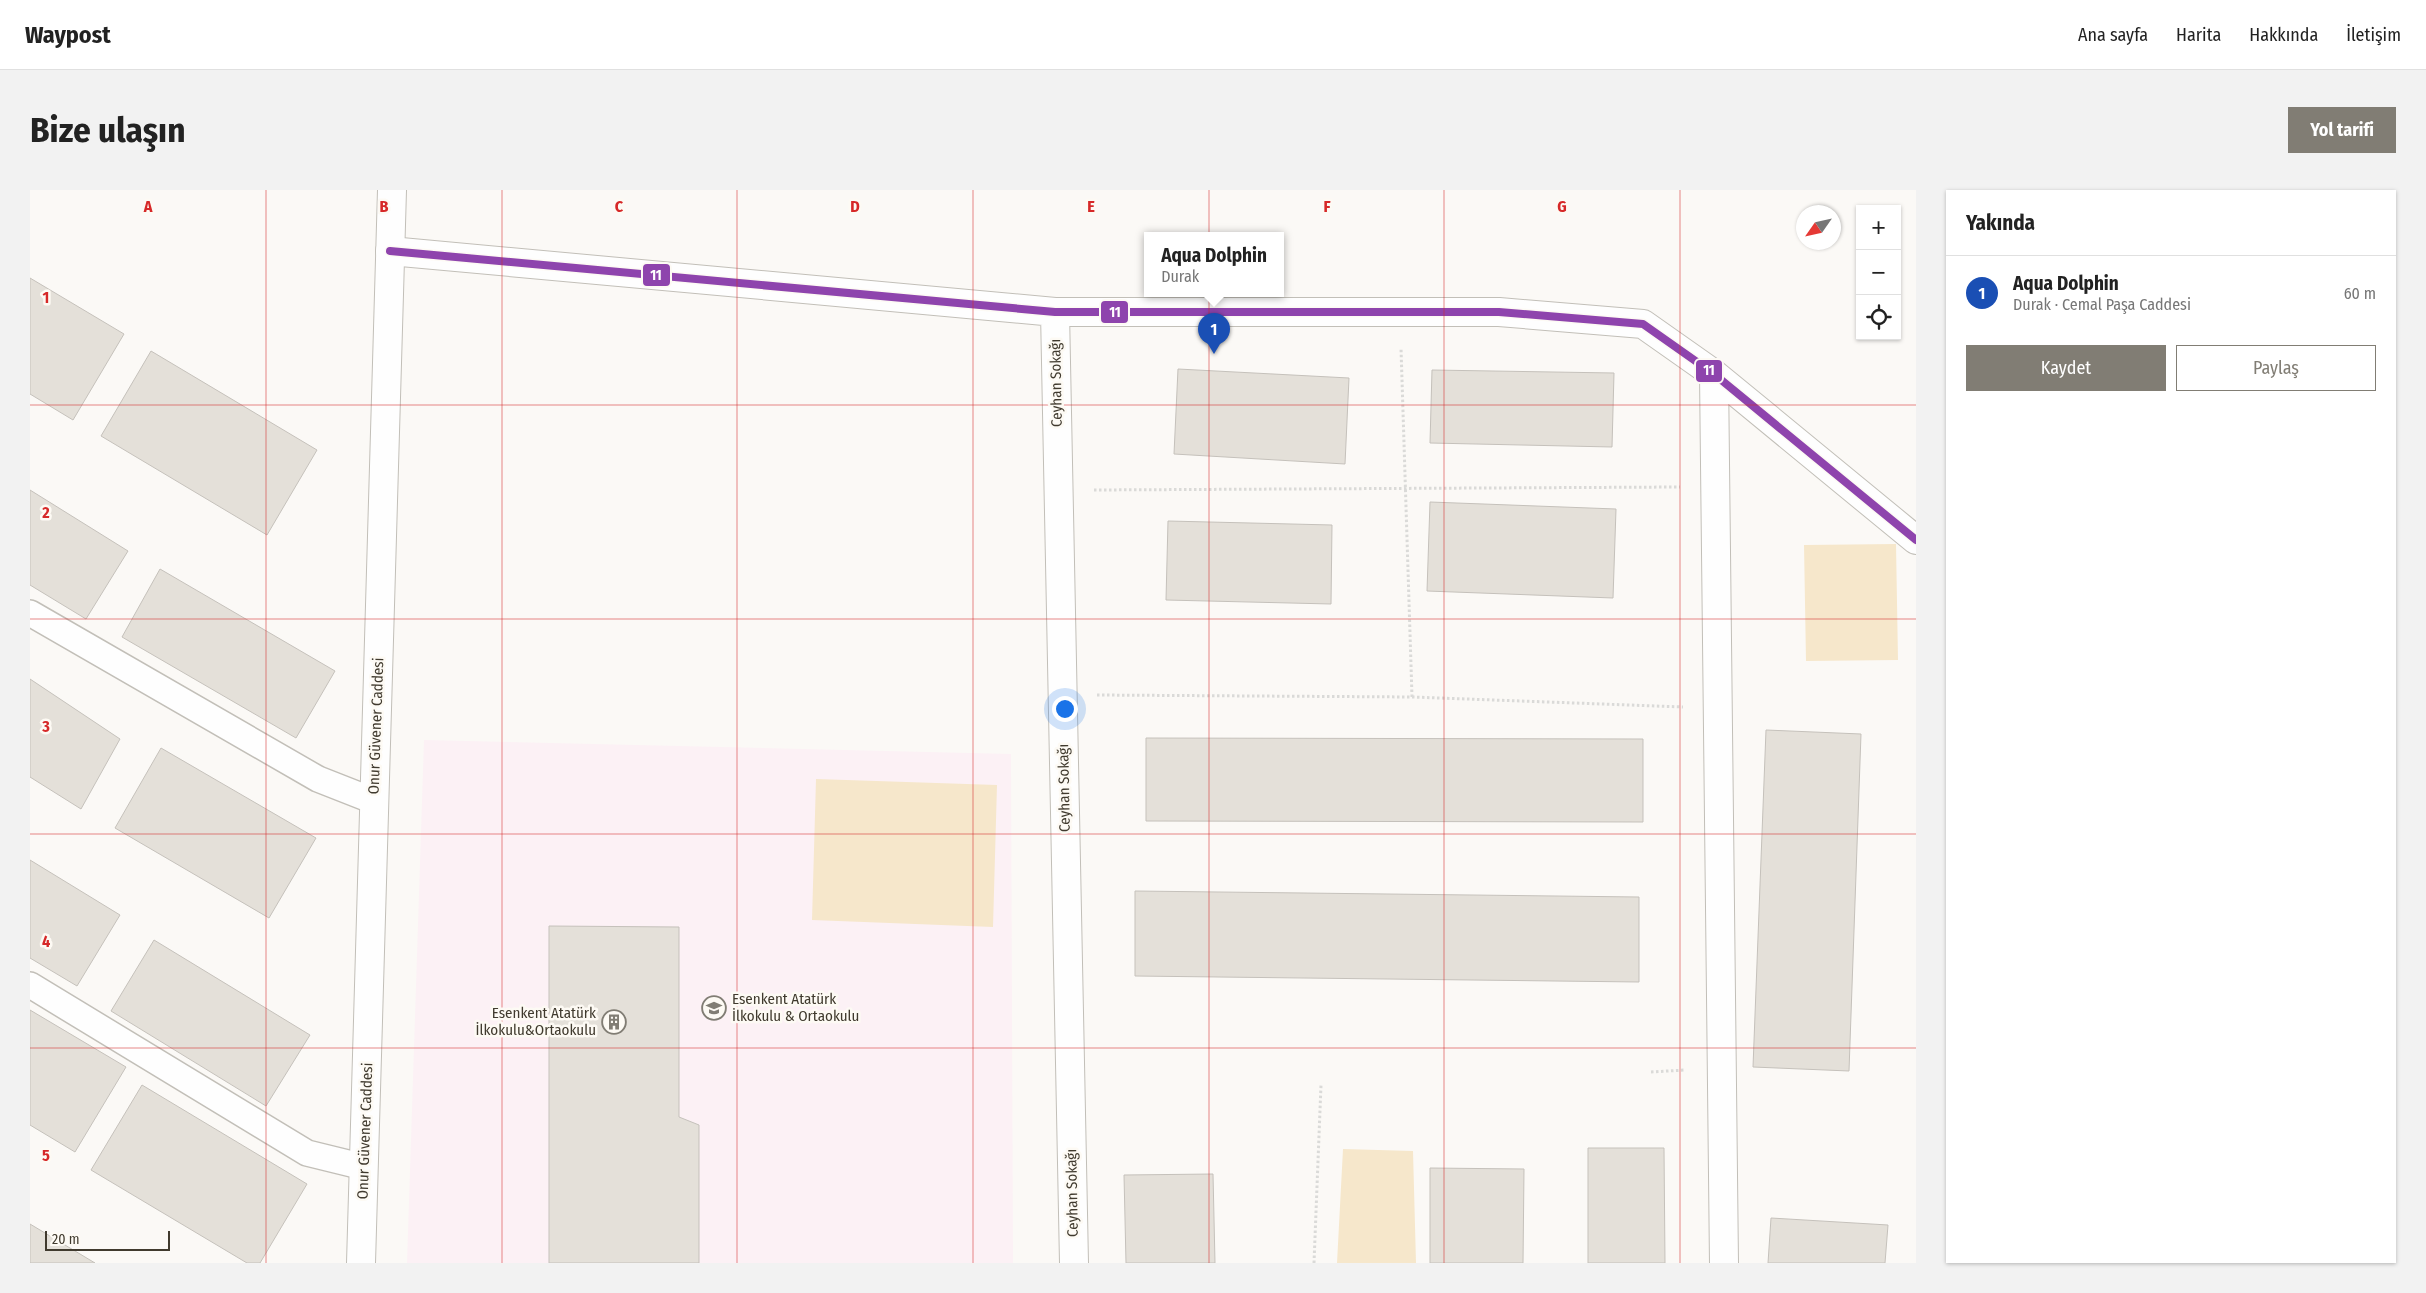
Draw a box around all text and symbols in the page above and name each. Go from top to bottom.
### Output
text: Waypost [25,21,111,49]
text: Ana sayfa [2078,24,2148,46]
text: Harita [2176,24,2221,46]
text: Hakkında [2249,24,2318,46]
text: İletişim [2346,24,2401,46]
button: Yol tarifi [2288,107,2396,153]
text: Bize ulaşın [30,109,185,151]
text: A [143,197,153,216]
text: B [380,197,389,216]
text: C [615,197,624,216]
text: D [850,197,860,216]
text: E [1087,197,1095,216]
text: F [1323,197,1331,216]
text: G [1557,197,1567,216]
north arrow [1796,205,1841,250]
map controls [1856,205,1901,340]
button: + [1856,205,1901,250]
text: Yakında [1966,210,2035,236]
popup [1144,232,1284,297]
text: Aqua Dolphin [1161,244,1267,267]
button: − [1856,250,1901,295]
line badge: 11 [642,263,671,287]
text: 11 [650,267,662,284]
text: Durak [1161,267,1199,286]
text: Aqua Dolphin [2013,272,2119,295]
text: 1 [1979,284,1985,303]
text: 60 m [2344,284,2376,303]
text: 1 [43,288,49,307]
button: locate [1856,295,1901,340]
text: Durak · Cemal Paşa Caddesi [2013,295,2191,314]
line badge: 11 [1100,300,1129,324]
text: 11 [1109,304,1121,321]
pin: 1 [1198,313,1230,354]
street label: Ceyhan Sokağı [1046,339,1066,427]
button: Kaydet [1966,345,2166,391]
button: Paylaş [2176,345,2376,391]
line badge: 11 [1695,359,1723,383]
text: 11 [1703,362,1715,379]
text: 2 [41,503,50,522]
street label: Onur Güvener Caddesi [365,657,387,795]
your location [1052,696,1078,722]
text: 3 [41,717,50,736]
street label: Ceyhan Sokağı [1054,744,1074,832]
text: 4 [42,932,50,951]
place label: Esenkent Atatürk İlkokulu & Ortaokulu [732,990,859,1025]
school or university icon: Esenkent Atatürk İlkokulu & Ortaokulu [701,995,727,1021]
place label: Esenkent Atatürk İlkokulu&Ortaokulu [476,1004,596,1039]
building icon: Esenkent Atatürk İlkokulu&Ortaokulu [601,1009,627,1035]
street label: Onur Güvener Caddesi [354,1062,376,1200]
text: 5 [42,1146,50,1165]
street label: Ceyhan Sokağı [1062,1149,1082,1237]
scale bar [45,1228,170,1251]
text: 20 m [52,1231,80,1248]

